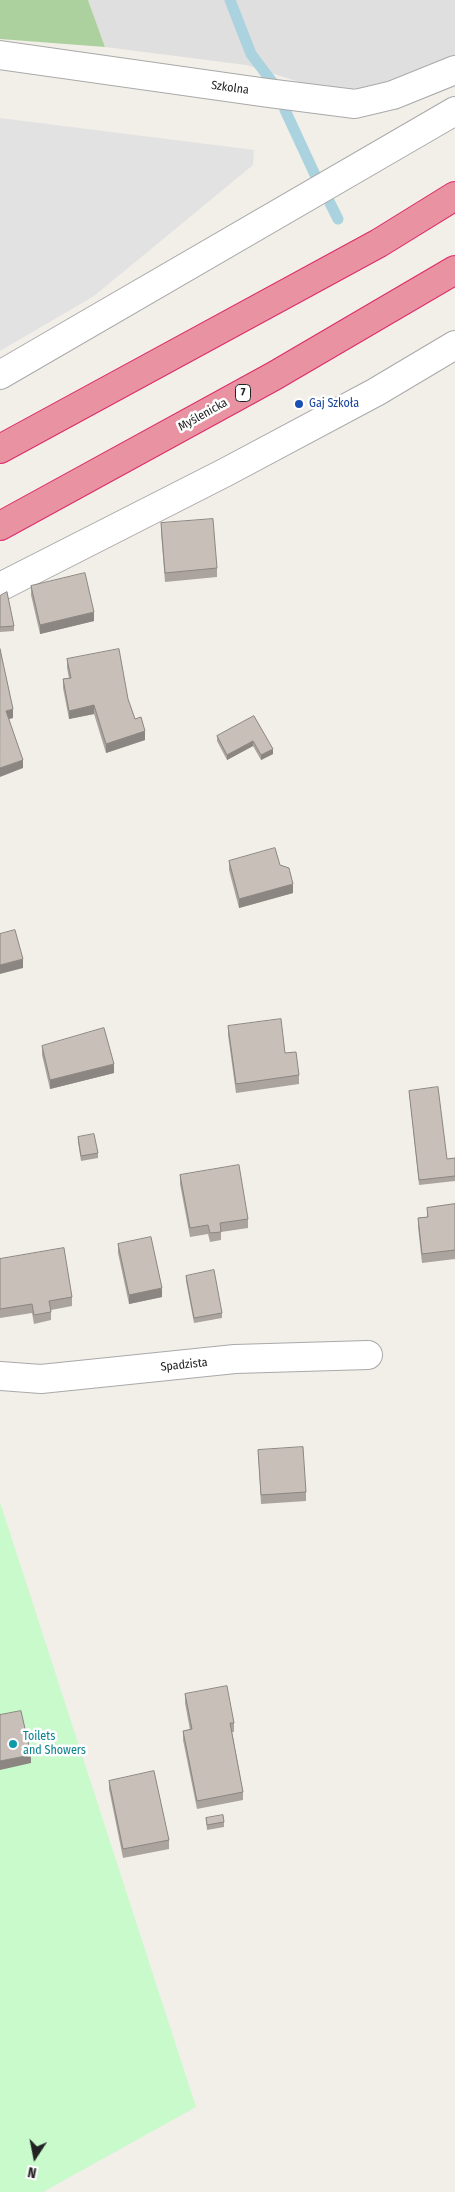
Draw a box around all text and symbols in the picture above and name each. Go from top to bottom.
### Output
street label: Szkolna [210,78,250,98]
road number: 7 [236,384,250,402]
street label: Myślenicka [176,396,230,434]
place label: Gaj Szkoła [309,397,359,411]
marker: Gaj Szkoła [293,398,305,410]
street label: Spadzista [160,1355,208,1375]
place label: Toilets and Showers [23,1730,86,1758]
marker: Toilets and Showers [7,1738,19,1750]
north arrow [10,2132,60,2182]
text: N [26,2163,38,2181]

